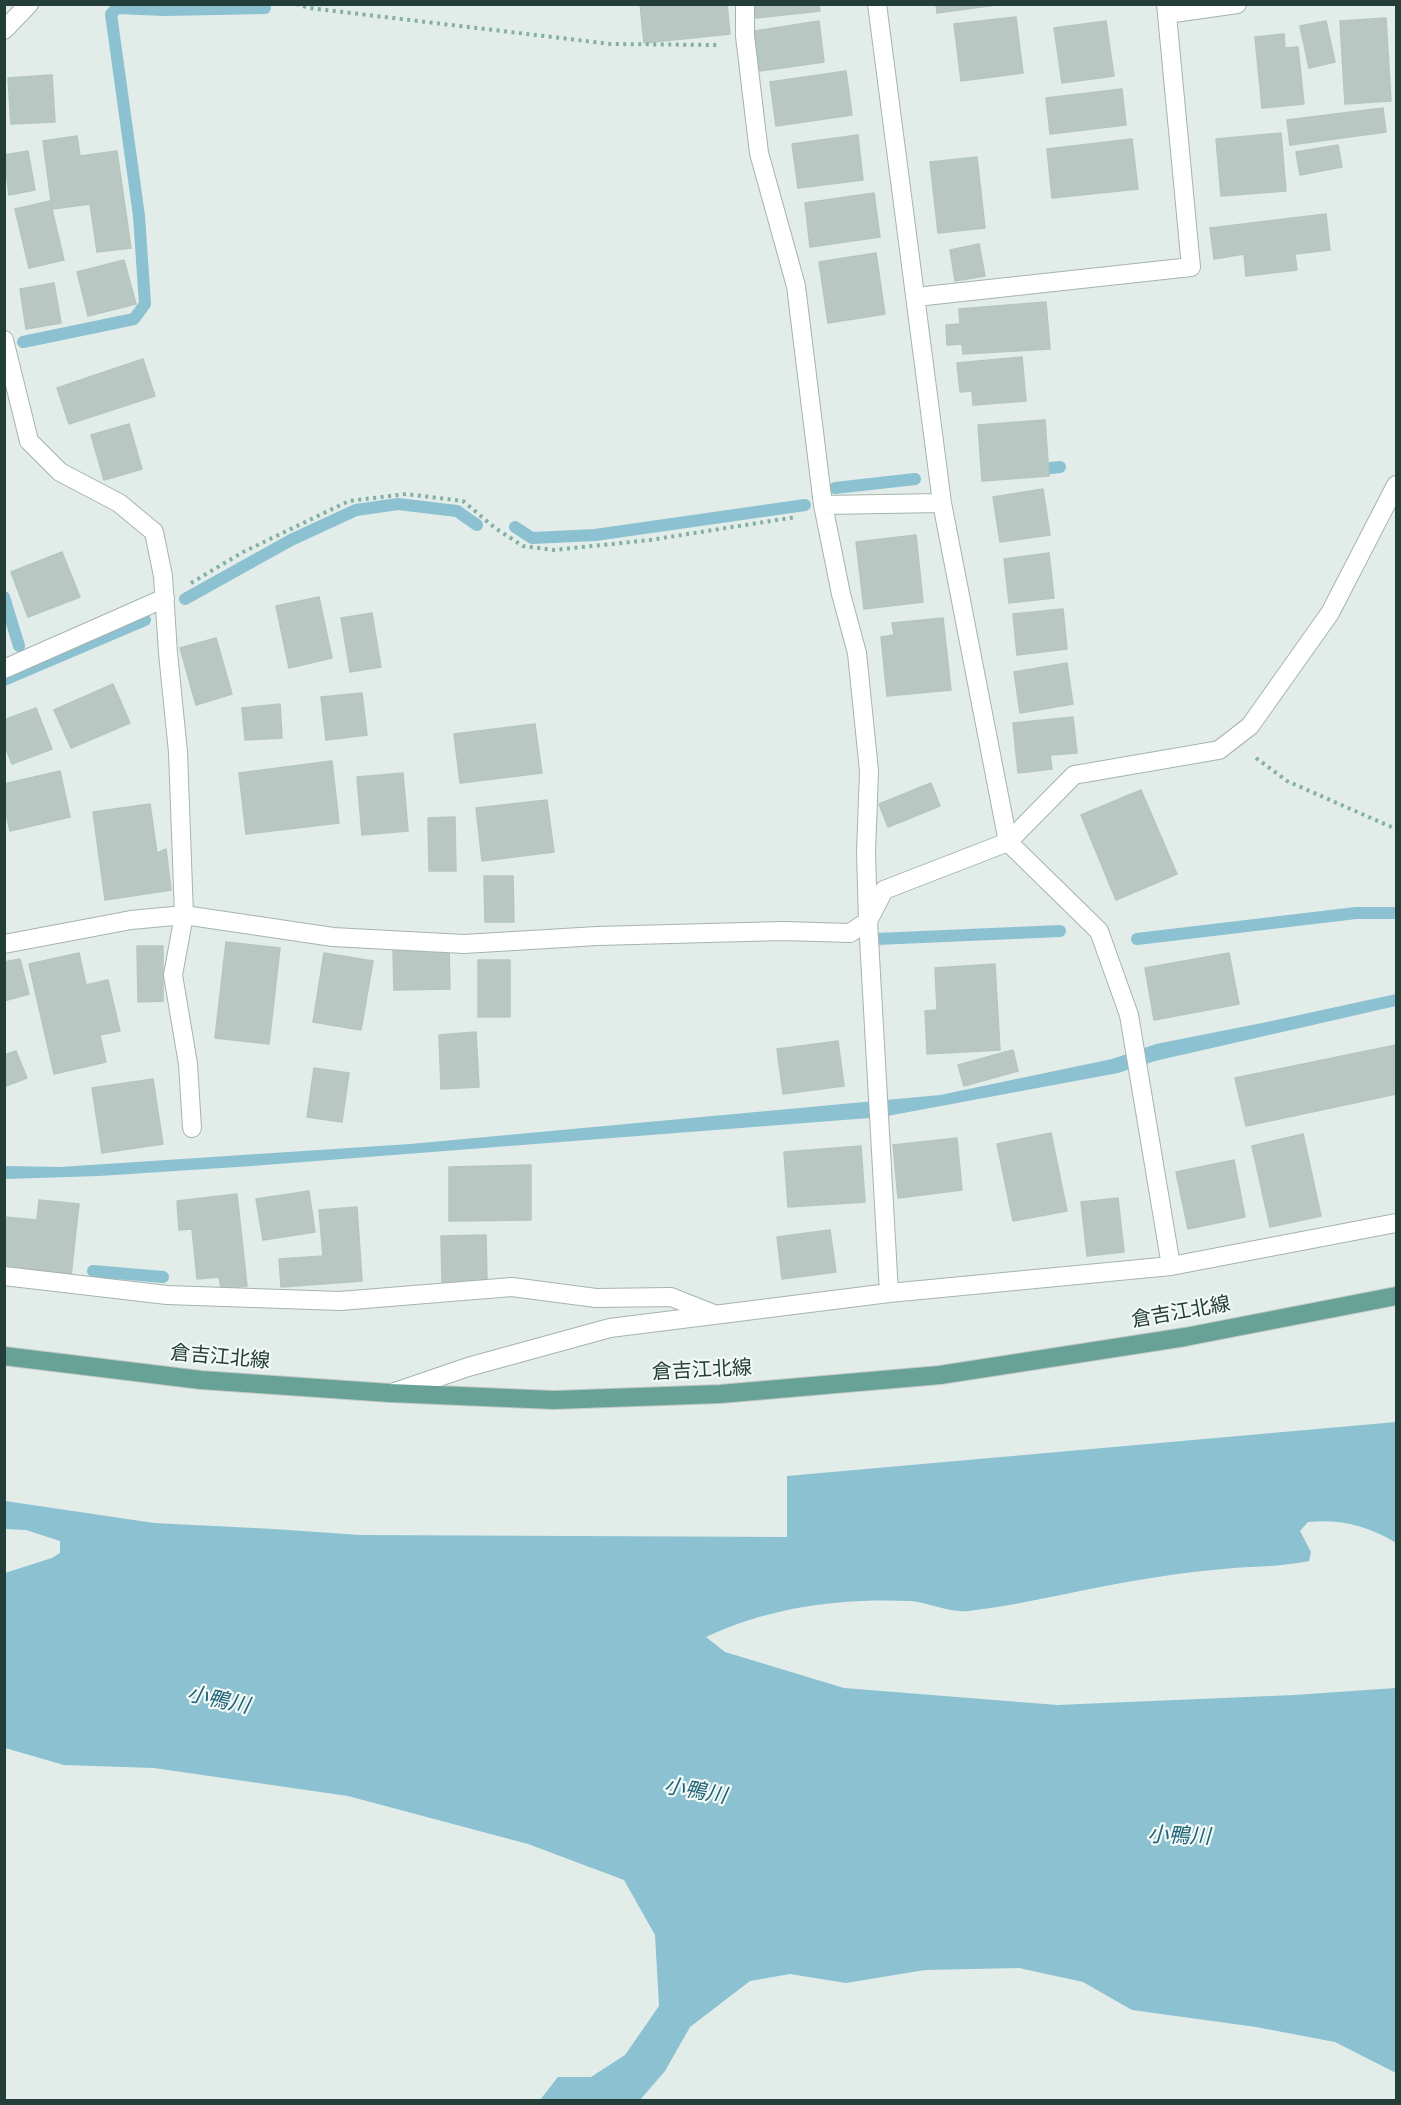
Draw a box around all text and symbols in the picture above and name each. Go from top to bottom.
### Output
street label: 倉吉江北線 [1130,1292,1232,1334]
street label: 倉吉江北線 [169,1342,271,1374]
street label: 倉吉江北線 [651,1356,753,1386]
water label: 小鴨川 [185,1682,251,1720]
water label: 小鴨川 [662,1774,728,1810]
water label: 小鴨川 [1147,1823,1211,1851]

